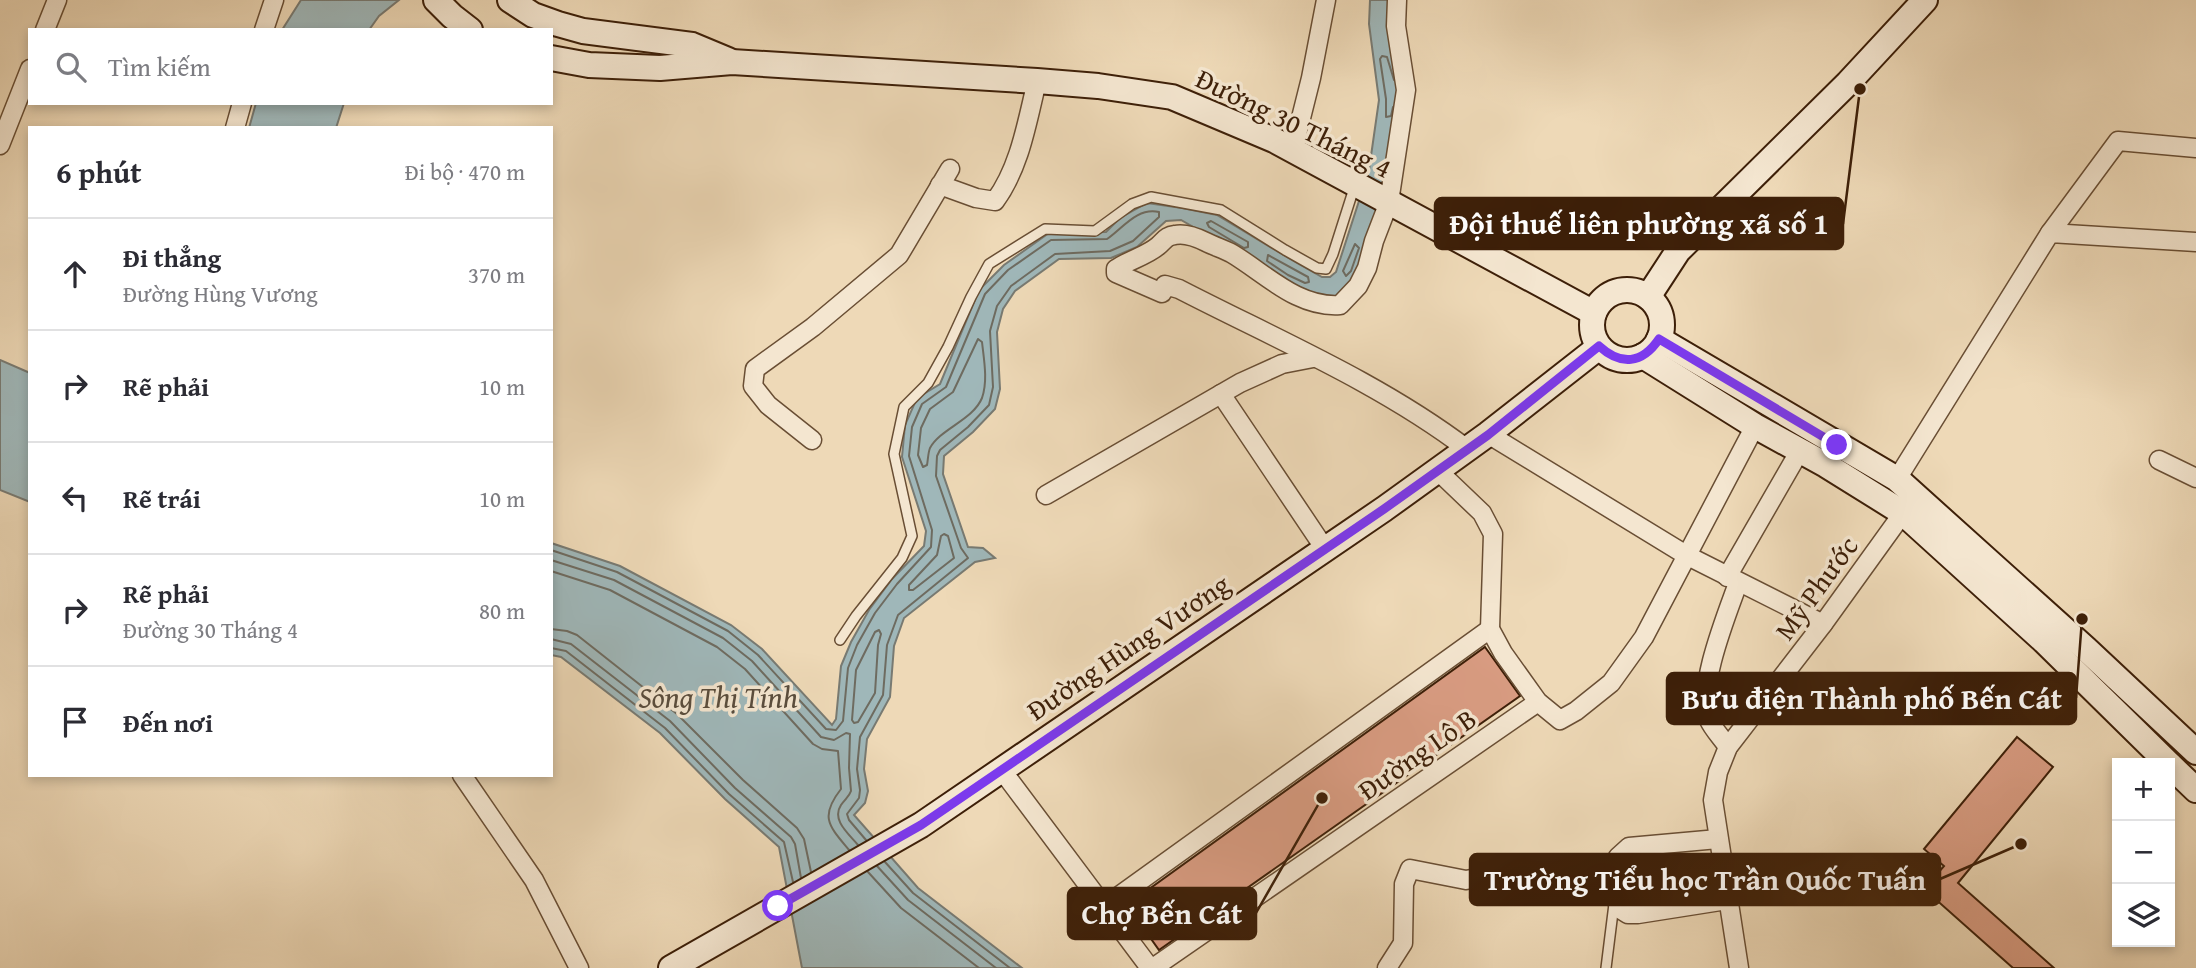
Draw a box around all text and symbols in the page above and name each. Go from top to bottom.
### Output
search box [28,28,553,105]
text: Tìm kiếm [108,47,211,86]
icon: search [52,48,90,86]
street label: Đường 30 Tháng 4 [1189,57,1399,188]
text: 6 phút [56,150,142,194]
text: Đi bộ · 470 m [405,155,525,188]
callout: Đội thuế liên phường xã số 1 [1435,198,1843,249]
text: Đội thuế liên phường xã số 1 [1449,201,1829,245]
text: Đi thẳng [123,238,221,277]
icon: ahead [56,255,94,293]
text: 370 m [468,258,525,291]
text: Đường Hùng Vương [123,277,318,310]
icon: right [56,367,94,405]
text: Rẽ phải [123,367,209,406]
text: 10 m [479,370,525,403]
route end [1821,429,1852,460]
icon: left [56,479,94,517]
text: Rẽ trái [123,479,201,518]
text: 10 m [479,482,525,515]
street label: Mỹ Phước [1764,527,1867,648]
street label: Đường Hùng Vương [1018,563,1237,730]
text: Rẽ phải [123,574,209,613]
icon: right [56,591,94,629]
text: 80 m [479,594,525,627]
text: Đường 30 Tháng 4 [123,613,298,646]
callout: Bưu điện Thành phố Bến Cát [1667,673,2076,724]
water label: Sông Thị Tính [638,675,798,719]
text: Bưu điện Thành phố Bến Cát [1682,676,2063,720]
street label: Đường Lô B [1349,698,1484,809]
icon: arrive [56,703,94,741]
text: Đến nơi [123,703,213,742]
map controls [2112,758,2175,947]
button: + [2112,758,2175,821]
button: − [2112,821,2175,884]
callout: Trường Tiểu học Trần Quốc Tuấn [1470,854,1940,905]
text: Trường Tiểu học Trần Quốc Tuấn [1484,857,1926,901]
button: layers [2112,884,2175,947]
callout: Chợ Bến Cát [1068,888,1256,939]
route start [762,890,793,921]
text: Chợ Bến Cát [1082,891,1243,935]

